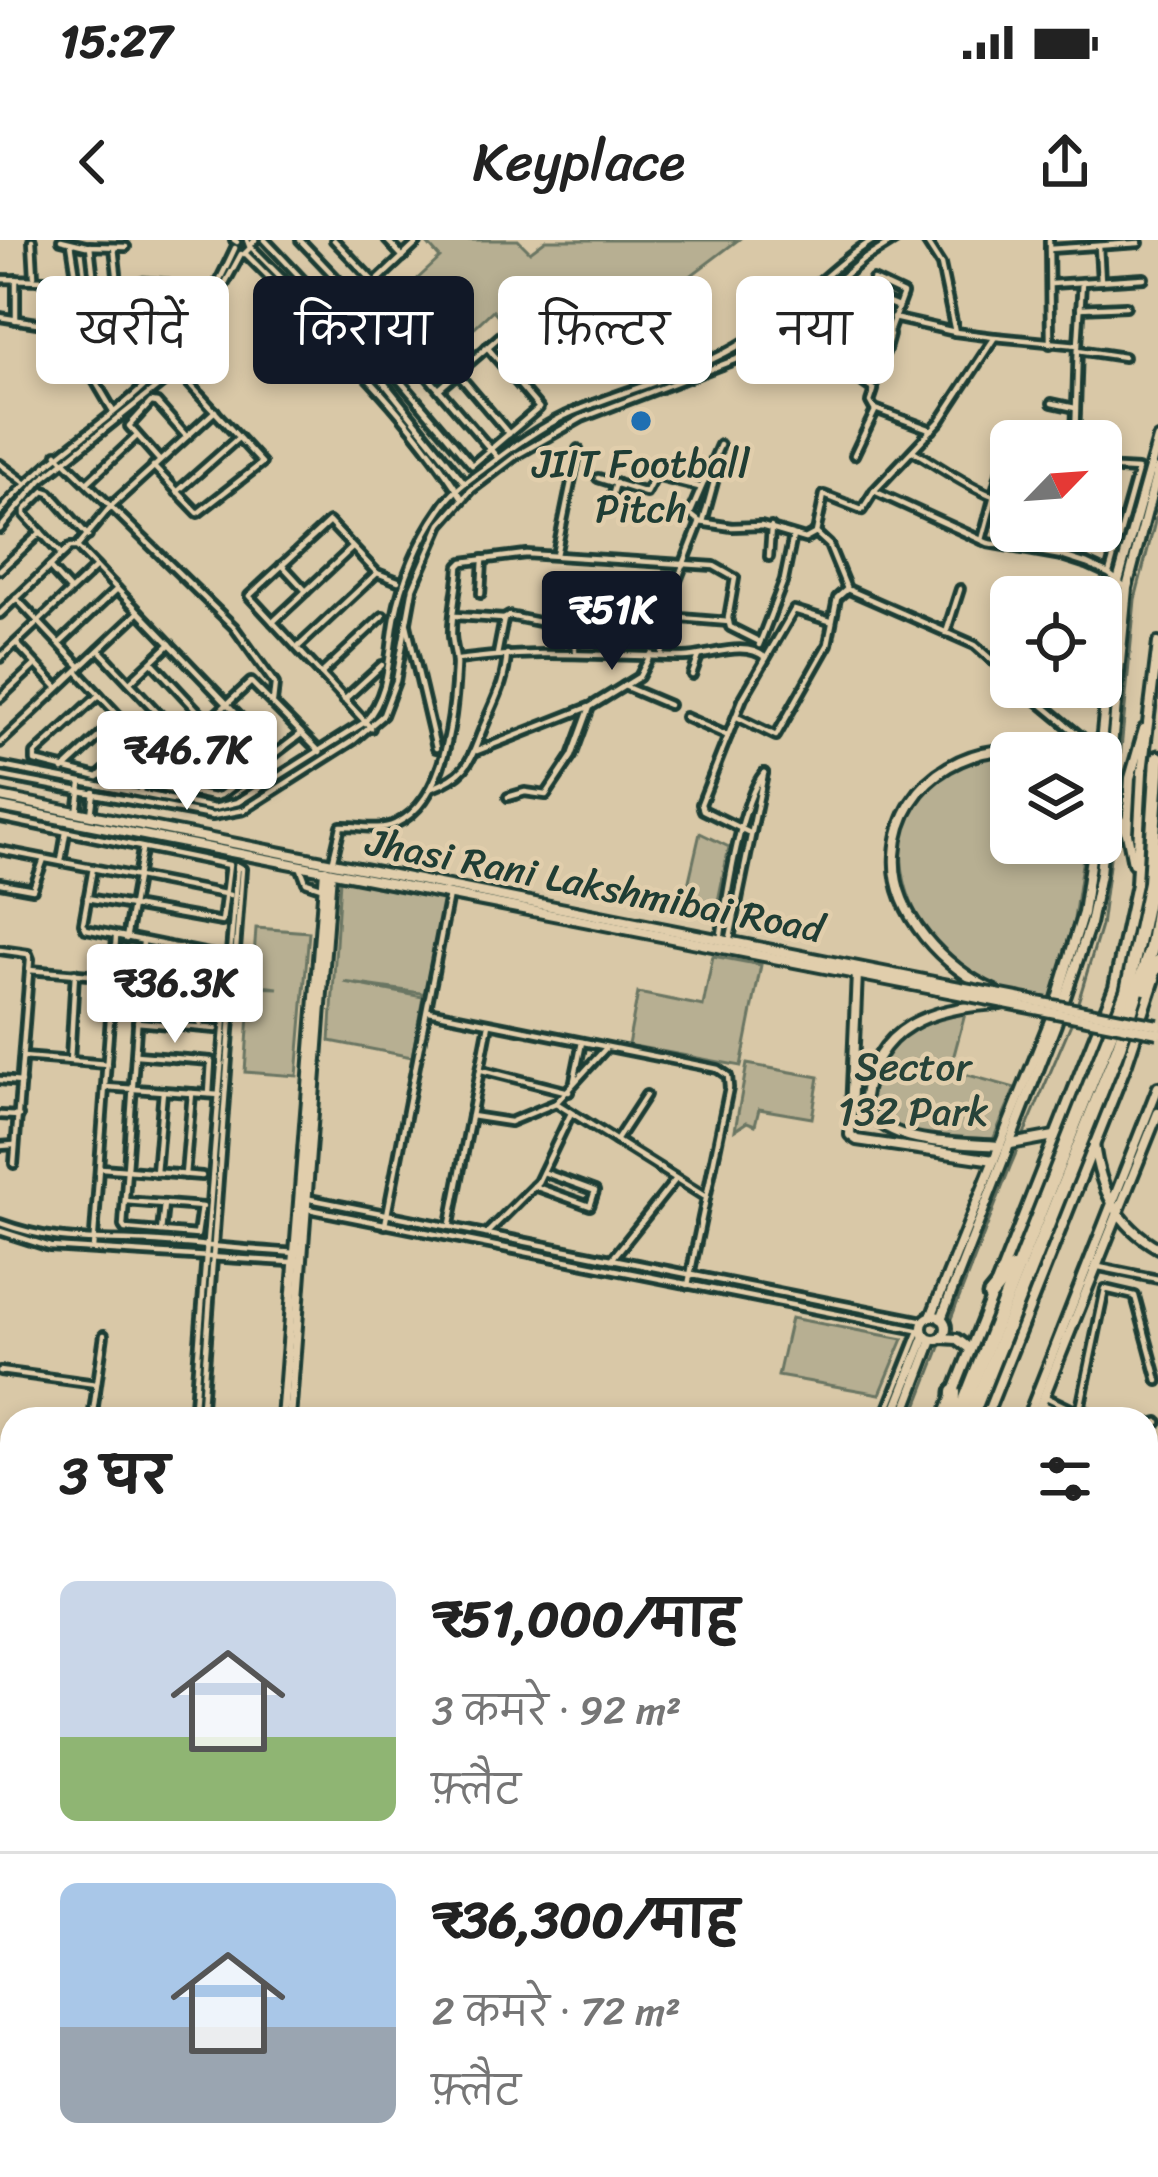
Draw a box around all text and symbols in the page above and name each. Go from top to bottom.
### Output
text: 15:27 [60,2,172,82]
text: Keyplace [473,114,685,210]
icon: back [60,129,126,195]
icon: share [1032,129,1098,195]
chip: खरीदें [36,276,229,384]
chip: किराया [253,276,474,384]
chip: फ़िल्टर [498,276,712,384]
chip: नया [736,276,894,384]
marker: JIIT Football Pitch [628,408,654,434]
north arrow [990,420,1122,552]
map controls [990,420,1122,864]
place label: JIIT Football Pitch [530,429,750,543]
pin: ₹51K [541,571,683,673]
text: ₹51K [569,575,655,644]
button: locate [990,576,1122,708]
pin: ₹46.7K [89,711,285,813]
text: ₹46.7K [124,715,250,784]
button: layers [990,732,1122,864]
street label: Jhasi Rani Lakshmibai Road [359,806,832,964]
pin: ₹36.3K [77,944,273,1046]
text: ₹36.3K [114,948,236,1017]
park label: Sector 132 Park [838,1032,989,1146]
text: 3 घर [60,1431,169,1521]
icon: filters [1032,1446,1098,1512]
text: ₹51,000/माह [432,1574,739,1664]
icon: home [156,1629,300,1773]
text: 3 कमरे · 92 m² [432,1676,681,1745]
text: फ़्लैट [432,1755,521,1824]
text: ₹36,300/माह [432,1875,739,1965]
icon: home [156,1931,300,2075]
text: 2 कमरे · 72 m² [432,1977,681,2046]
text: फ़्लैट [432,2056,521,2125]

